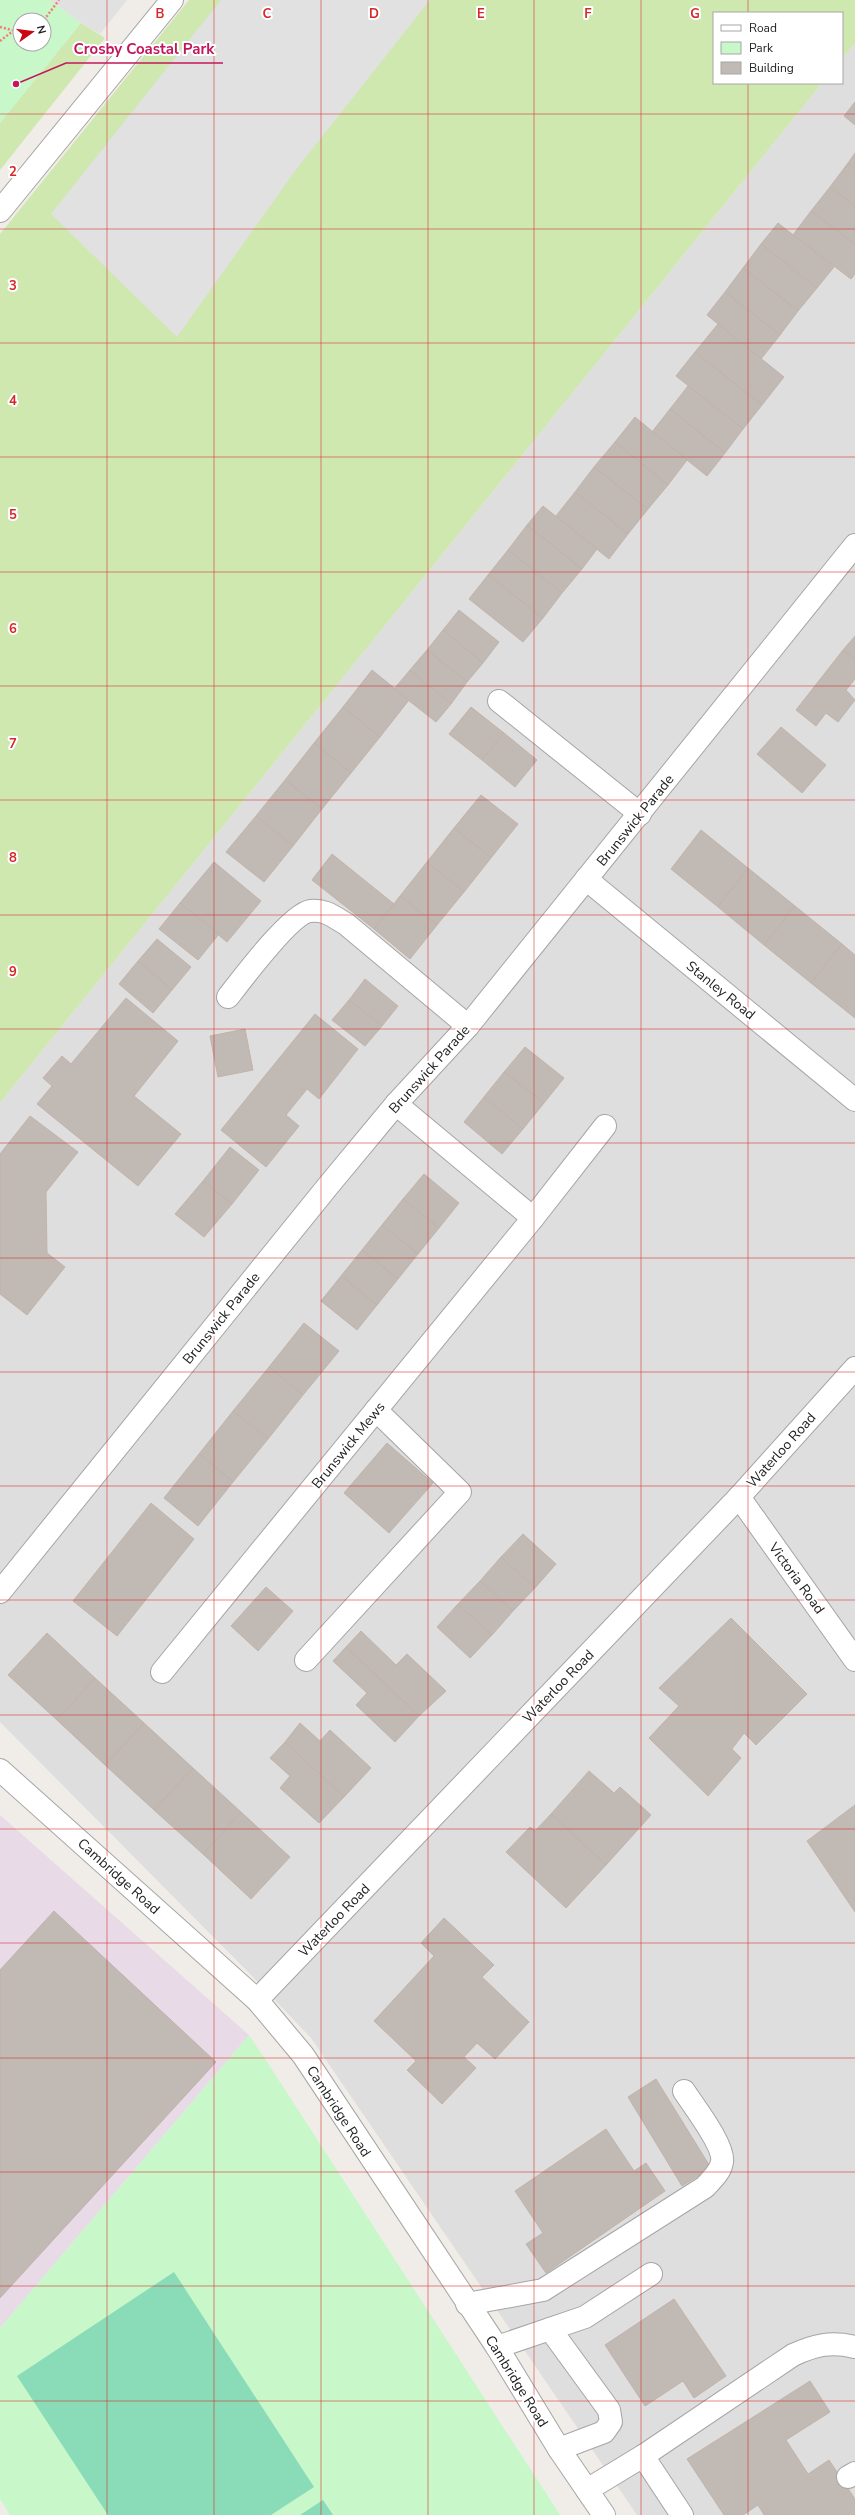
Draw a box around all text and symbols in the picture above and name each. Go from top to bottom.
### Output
text: B [156,5,165,23]
text: C [263,5,272,23]
text: D [369,5,379,23]
text: E [477,5,485,23]
text: F [584,5,592,23]
text: G [690,5,700,23]
north arrow [12,12,52,52]
legend [713,12,843,84]
text: Road [749,20,777,36]
text: N [33,24,49,36]
callout: Crosby Coastal Park [66,36,223,63]
text: Crosby Coastal Park [74,39,215,59]
text: Park [749,40,774,56]
text: Building [749,60,794,76]
text: 2 [9,163,17,181]
text: 3 [9,277,17,295]
text: 4 [9,392,17,410]
text: 5 [9,506,17,524]
text: 6 [9,620,17,638]
text: 7 [9,735,17,753]
street label: Brunswick Parade [592,770,678,870]
text: 8 [9,849,17,867]
street label: Stanley Road [682,957,759,1024]
text: 9 [9,963,17,981]
street label: Brunswick Parade [385,1021,474,1118]
street label: Brunswick Parade [178,1268,264,1368]
street label: Brunswick Mews [307,1398,390,1493]
street label: Waterloo Road [742,1409,820,1492]
street label: Victoria Road [764,1538,829,1618]
street label: Waterloo Road [518,1646,598,1727]
street label: Cambridge Road [73,1834,164,1919]
street label: Waterloo Road [294,1880,374,1961]
street label: Cambridge Road [302,2062,375,2160]
street label: Cambridge Road [481,2332,552,2431]

